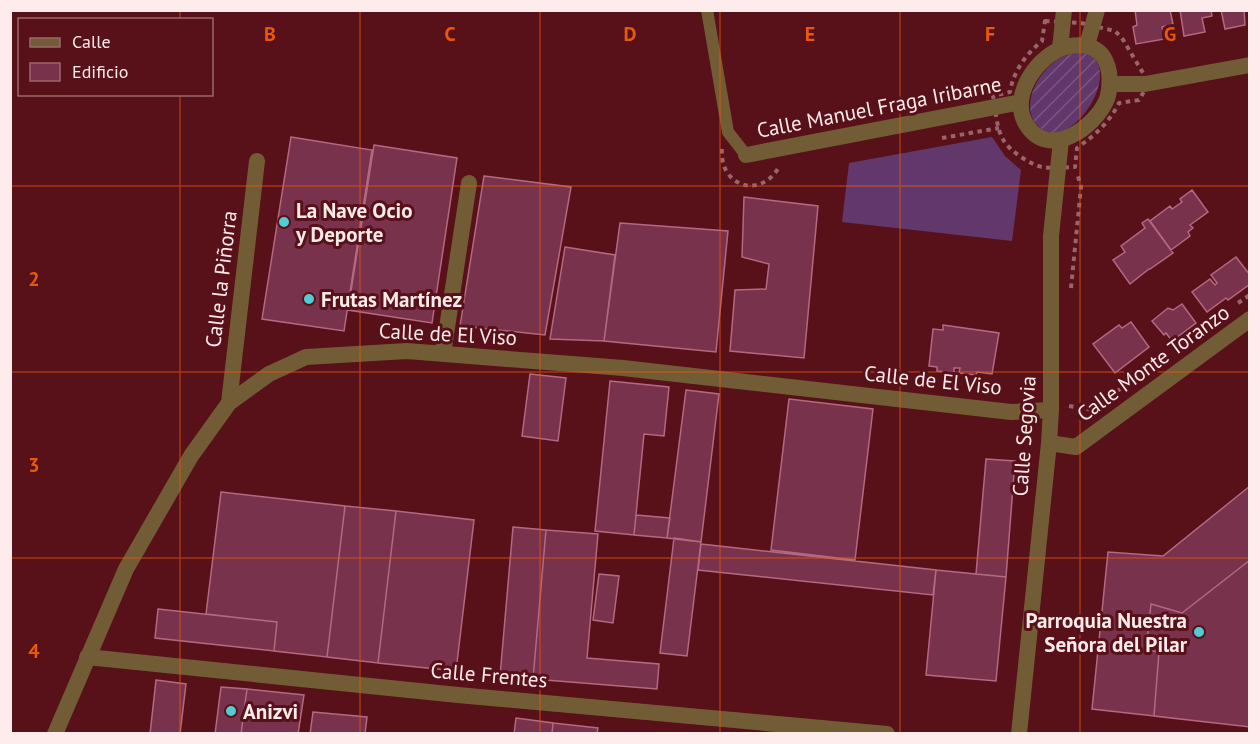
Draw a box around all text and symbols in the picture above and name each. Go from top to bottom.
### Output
legend [18,18,213,96]
text: B [264,21,276,47]
text: C [444,21,456,47]
text: D [624,21,637,47]
text: E [805,21,815,47]
text: F [985,21,995,47]
text: G [1164,21,1176,47]
text: Calle [72,30,111,53]
text: Edificio [72,60,128,83]
street label: Calle Manuel Fraga Iribarne [754,70,1004,144]
place label: La Nave Ocio y Deporte [295,197,412,248]
street label: Calle la Piñorra [199,209,243,349]
marker: La Nave Ocio y Deporte [277,215,291,229]
text: 2 [28,266,40,292]
place label: Frutas Martínez [321,286,462,313]
marker: Frutas Martínez [302,292,316,306]
street label: Calle Monte Toranzo [1071,299,1235,427]
street label: Calle de El Viso [378,317,518,351]
street label: Calle de El Viso [863,359,1003,401]
street label: Calle Segovia [1006,375,1042,497]
text: 3 [28,452,40,478]
place label: Parroquia Nuestra Señora del Pilar [1025,607,1188,658]
marker: Parroquia Nuestra Señora del Pilar [1192,625,1206,639]
text: 4 [28,638,40,664]
street label: Calle Frentes [429,656,549,694]
place label: Anizvi [243,698,298,725]
marker: Anizvi [224,704,238,718]

